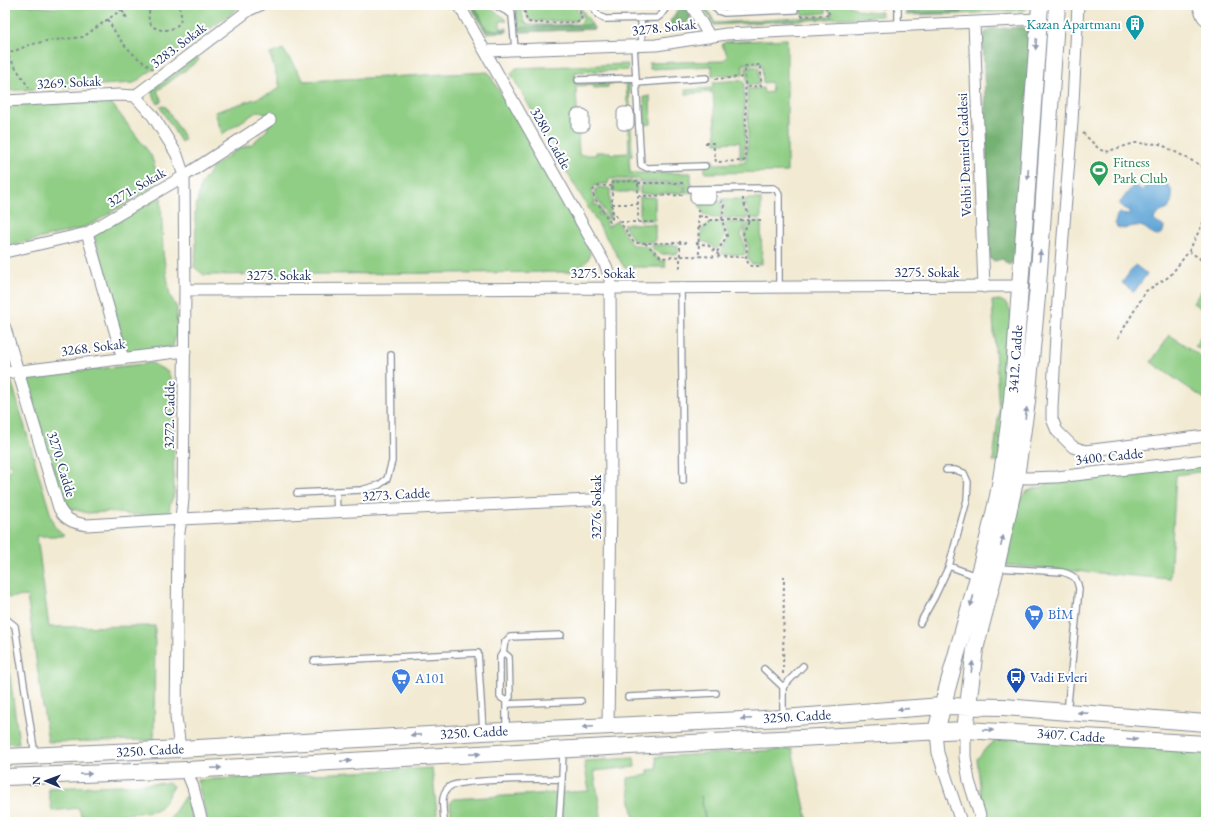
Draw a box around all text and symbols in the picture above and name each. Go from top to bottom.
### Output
building icon: Kazan Apartmanı [1124,13,1146,41]
street label: 3278. Sokak [631,15,698,39]
place label: Kazan Apartmanı [1026,15,1122,33]
street label: 3283. Sokak [147,18,210,72]
one-way arrow [1033,38,1040,50]
street label: 3269. Sokak [36,71,102,93]
street label: Vehbi Demirel Caddesi [953,92,975,217]
street label: 3280. Cadde [527,104,576,173]
place label: Fitness Park Club [1113,153,1168,187]
sports icon: Fitness Park Club [1088,159,1110,187]
street label: 3271. Sokak [103,163,169,211]
one-way arrow [1024,168,1031,180]
one-way arrow [1037,250,1044,262]
street label: 3275. Sokak [895,263,960,281]
street label: 3275. Sokak [571,264,636,282]
street label: 3275. Sokak [247,266,312,284]
street label: 3412. Cadde [1004,324,1026,394]
street label: 3268. Sokak [60,334,127,360]
street label: 3272. Cadde [159,380,179,449]
one-way arrow [1023,407,1029,419]
street label: 3270. Cadde [43,429,81,500]
street label: 3400. Cadde [1074,443,1144,469]
street label: 3276. Sokak [587,474,605,539]
street label: 3273. Cadde [362,483,431,505]
one-way arrow [999,535,1005,547]
one-way arrow [968,595,974,607]
supermarket icon: BİM [1023,603,1045,631]
place label: BİM [1048,605,1074,623]
one-way arrow [969,661,975,673]
bus stop icon: Vadi Evleri [1005,666,1027,694]
supermarket icon: A101 [390,667,412,695]
place label: Vadi Evleri [1030,668,1088,686]
place label: A101 [414,669,445,687]
street label: 3250. Cadde [763,705,832,727]
one-way arrow [897,706,909,713]
one-way arrow [1077,710,1089,717]
one-way arrow [739,716,752,722]
street label: 3250. Cadde [440,721,509,743]
one-way arrow [582,724,594,731]
street label: 3407. Cadde [1036,724,1106,746]
one-way arrow [982,727,994,734]
one-way arrow [410,732,422,739]
one-way arrow [1126,736,1138,743]
street label: 3250. Cadde [116,739,185,761]
one-way arrow [469,751,482,757]
one-way arrow [340,758,352,765]
north arrow [26,761,66,801]
one-way arrow [210,765,222,772]
one-way arrow [80,771,93,777]
text: N [29,776,43,785]

